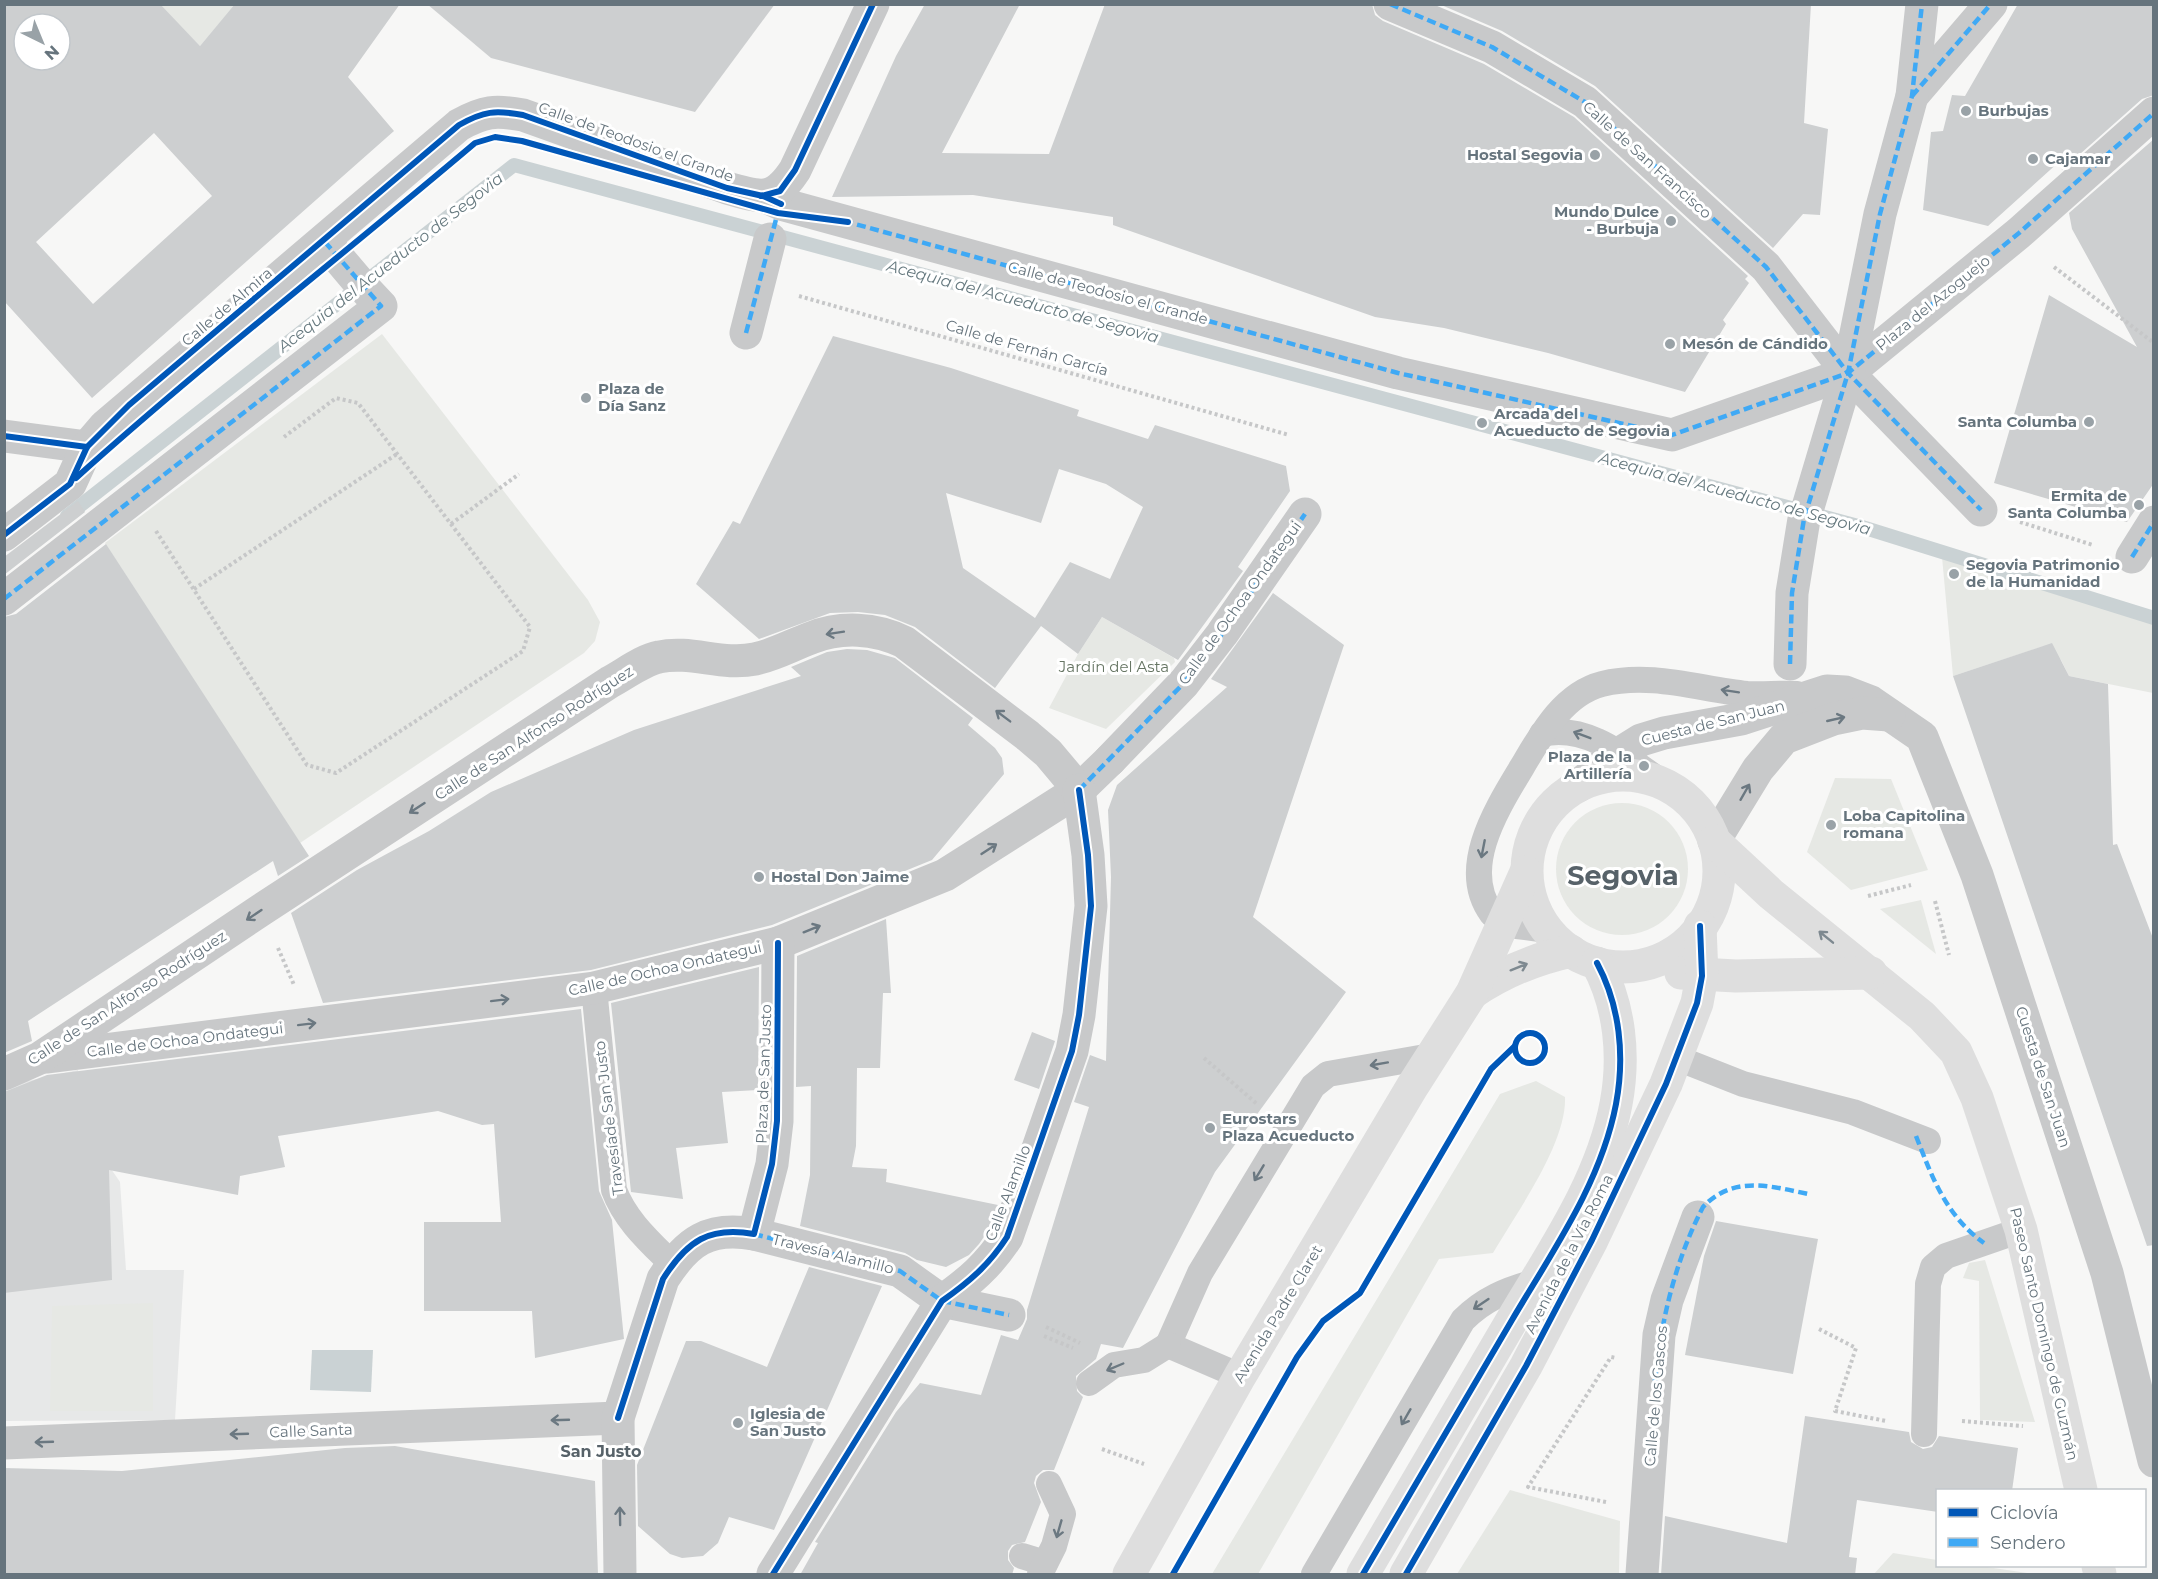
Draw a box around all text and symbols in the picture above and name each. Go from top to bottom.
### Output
north arrow [12,12,72,72]
text: N [41,41,63,64]
street label: Calle de Teodosio el Grande [536,97,736,186]
street label: Calle de San Francisco [1579,97,1716,223]
place label: Burbujas [1978,101,2049,120]
marker: Burbujas [1959,104,1973,118]
place label: Hostal Segovia [1467,145,1583,164]
marker: Hostal Segovia [1588,148,1602,162]
place label: Cajamar [2045,149,2111,168]
marker: Cajamar [2026,152,2040,166]
water label: Acequia del Acueducto de Segovia [273,168,507,357]
place label: Mundo Dulce - Burbuja [1554,202,1659,238]
marker: Mundo Dulce - Burbuja [1664,214,1678,228]
street label: Plaza del Azoguejo [1872,251,1994,355]
water label: Acequia del Acueducto de Segovia [884,256,1161,347]
street label: Calle de Teodosio el Grande [1006,257,1210,328]
street label: Calle de Almira [177,263,276,350]
street label: Calle de Fernán García [944,315,1111,380]
place label: Mesón de Cándido [1682,334,1828,353]
marker: Mesón de Cándido [1663,337,1677,351]
place label: Plaza de Día Sanz [598,379,666,415]
marker: Plaza de Día Sanz [579,391,593,405]
place label: Arcada del Acueducto de Segovia [1493,404,1670,440]
place label: Santa Columba [1958,412,2077,431]
marker: Santa Columba [2082,415,2096,429]
marker: Arcada del Acueducto de Segovia [1475,416,1489,430]
water label: Acequia del Acueducto de Segovia [1596,448,1873,539]
place label: Ermita de Santa Columba [2008,486,2127,522]
marker: Ermita de Santa Columba [2132,498,2146,512]
street label: Calle de Ochoa Ondategui [1174,517,1305,688]
place label: Segovia Patrimonio de la Humanidad [1966,555,2120,591]
marker: Segovia Patrimonio de la Humanidad [1947,567,1961,581]
one-way arrow [826,627,846,638]
park label: Jardín del Asta [1058,657,1169,676]
street label: Calle de San Alfonso Rodríguez [431,661,637,804]
one-way arrow [1721,685,1740,696]
street label: Cuesta de San Juan [1639,695,1787,750]
one-way arrow [995,710,1011,723]
one-way arrow [1826,712,1845,724]
one-way arrow [1573,728,1592,739]
place label: Plaza de la Artillería [1548,747,1632,783]
marker: Plaza de la Artillería [1637,759,1651,773]
one-way arrow [1739,784,1751,801]
one-way arrow [409,802,426,814]
place label: Loba Capitolina romana [1843,806,1965,842]
marker: Loba Capitolina romana [1824,818,1838,832]
one-way arrow [1477,839,1488,858]
one-way arrow [981,842,998,855]
district label: Segovia [1567,859,1679,892]
place label: Hostal Don Jaime [771,867,909,886]
marker: Hostal Don Jaime [752,870,766,884]
one-way arrow [246,909,262,921]
one-way arrow [803,923,821,934]
street label: Calle de San Alfonso Rodríguez [24,926,230,1069]
one-way arrow [1818,930,1834,943]
street label: Calle de Ochoa Ondategui [566,937,763,1000]
one-way arrow [1509,961,1528,972]
one-way arrow [490,994,510,1005]
street label: Plaza de San Justo [752,1004,775,1144]
street label: Cuesta de San Juan [2012,1004,2075,1150]
street label: Calle de Ochoa Ondategui [86,1018,284,1061]
one-way arrow [296,1019,316,1030]
street label: Travesíade San Justo [590,1040,627,1196]
one-way arrow [1370,1059,1390,1070]
place label: Eurostars Plaza Acueducto [1222,1109,1354,1145]
marker: Eurostars Plaza Acueducto [1203,1121,1217,1135]
street label: Calle Alamillo [980,1142,1035,1244]
one-way arrow [1253,1164,1265,1181]
street label: Avenida de la Vía Roma [1520,1171,1617,1337]
street label: Paseo Santo Domingo de Guzmán [2006,1205,2083,1462]
street label: Travesía Alamillo [770,1229,896,1278]
street label: Avenida Padre Claret [1229,1241,1326,1386]
one-way arrow [1474,1298,1490,1310]
street label: Calle de los Gascos [1640,1325,1671,1467]
one-way arrow [1106,1362,1124,1373]
place label: Iglesia de San Justo [750,1404,826,1440]
one-way arrow [1399,1408,1411,1425]
one-way arrow [550,1415,570,1426]
marker: Iglesia de San Justo [731,1416,745,1430]
street label: Calle Santa [269,1420,353,1441]
one-way arrow [230,1428,250,1439]
one-way arrow [35,1436,55,1447]
district label: San Justo [560,1442,642,1461]
legend [1936,1489,2146,1567]
text: Ciclovía [1990,1502,2059,1524]
one-way arrow [614,1507,626,1527]
one-way arrow [1053,1519,1064,1538]
text: Sendero [1990,1532,2065,1554]

